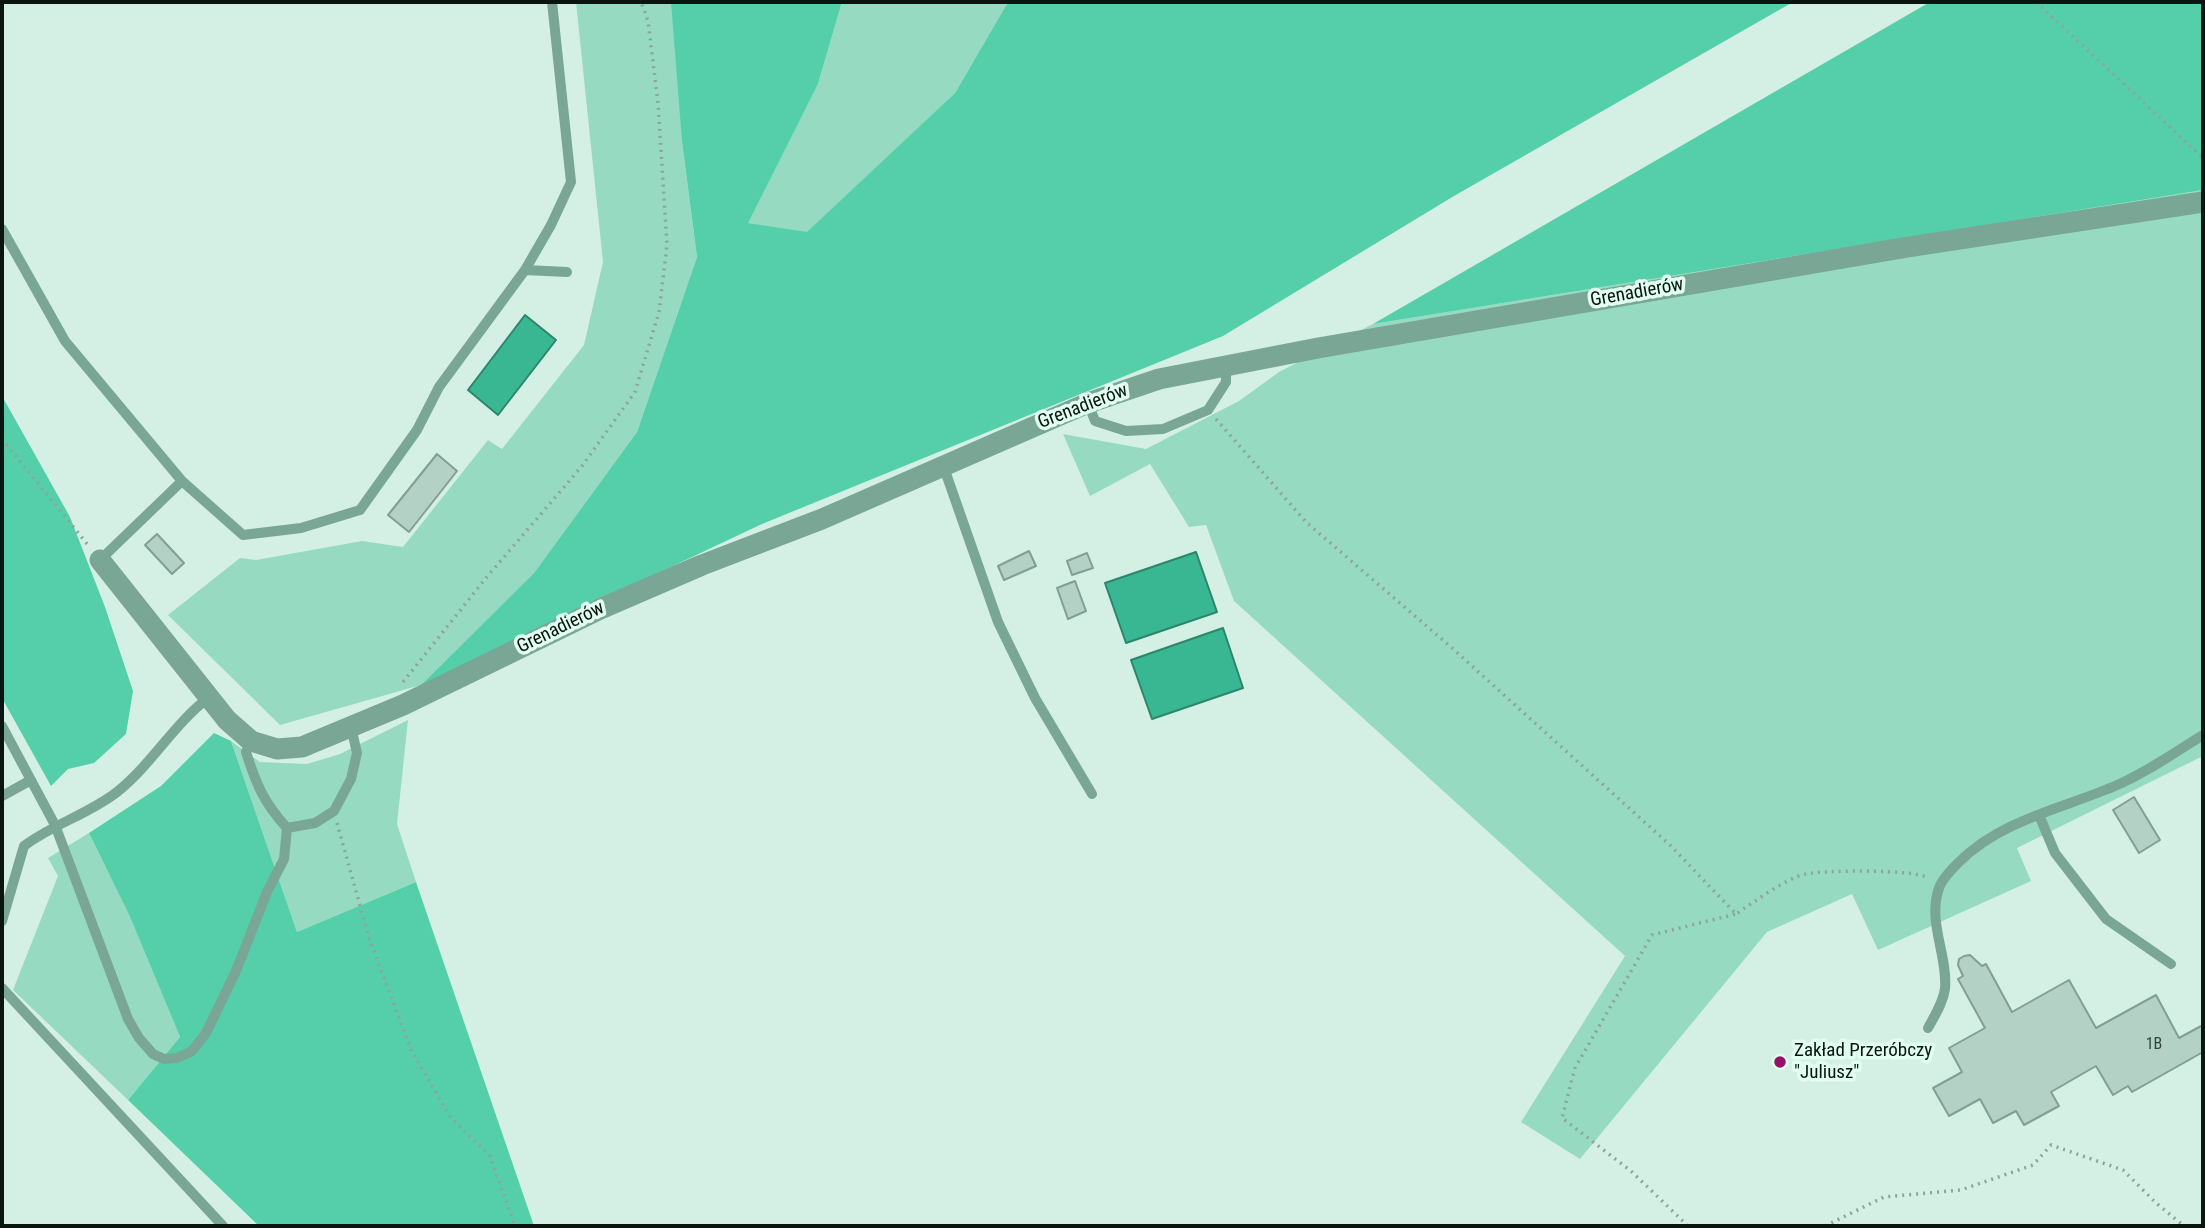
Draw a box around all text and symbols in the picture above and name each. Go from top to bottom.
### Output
street label: Grenadierów [1589,274,1685,312]
street label: Grenadierów [1035,379,1131,435]
street label: Grenadierów [514,597,608,659]
house number: 1B [2146,1035,2162,1055]
place label: Zakład Przeróbczy "Juliusz" [1794,1040,1932,1084]
marker: Zakład Przeróbczy "Juliusz" [1772,1054,1788,1070]

